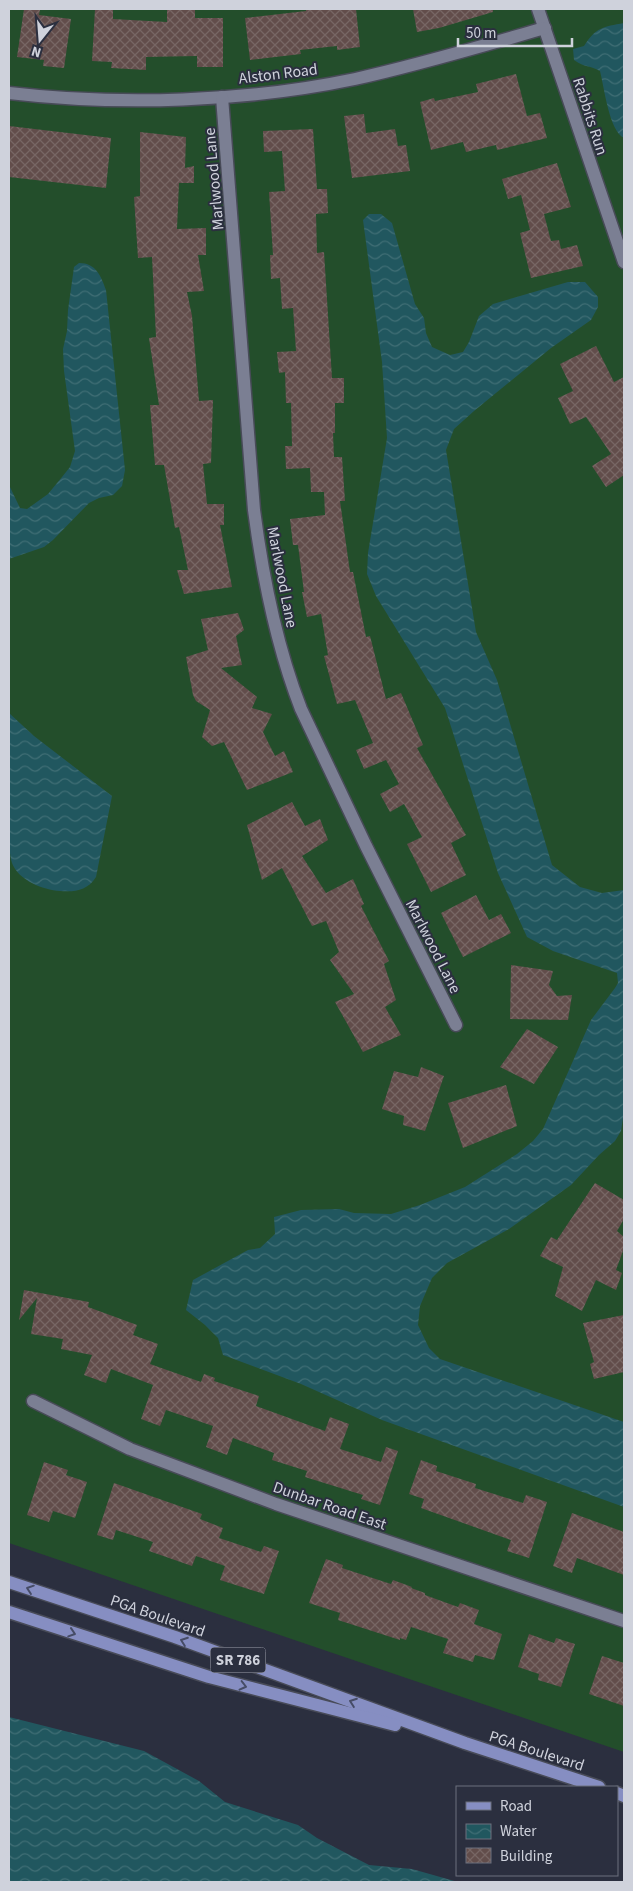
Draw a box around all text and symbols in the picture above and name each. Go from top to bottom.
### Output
north arrow [15,15,65,65]
scale bar [458,15,572,47]
text: 50 m [466,23,496,44]
text: N [29,41,44,62]
street label: Alston Road [237,58,319,90]
street label: Rabbits Run [567,75,613,158]
street label: Marlwood Lane [199,127,229,231]
street label: Marlwood Lane [261,525,303,630]
street label: Marlwood Lane [400,896,466,997]
street label: Dunbar Road East [270,1476,390,1536]
one-way arrow [27,1585,35,1595]
street label: PGA Boulevard [107,1589,208,1642]
one-way arrow [67,1627,75,1637]
one-way arrow [180,1637,189,1647]
road number: SR 786 [210,1648,266,1672]
one-way arrow [239,1680,248,1691]
one-way arrow [350,1698,358,1708]
street label: PGA Boulevard [486,1725,587,1777]
legend [456,1786,618,1876]
text: Road [500,1796,532,1817]
text: Water [500,1821,537,1842]
text: Building [500,1846,553,1867]

